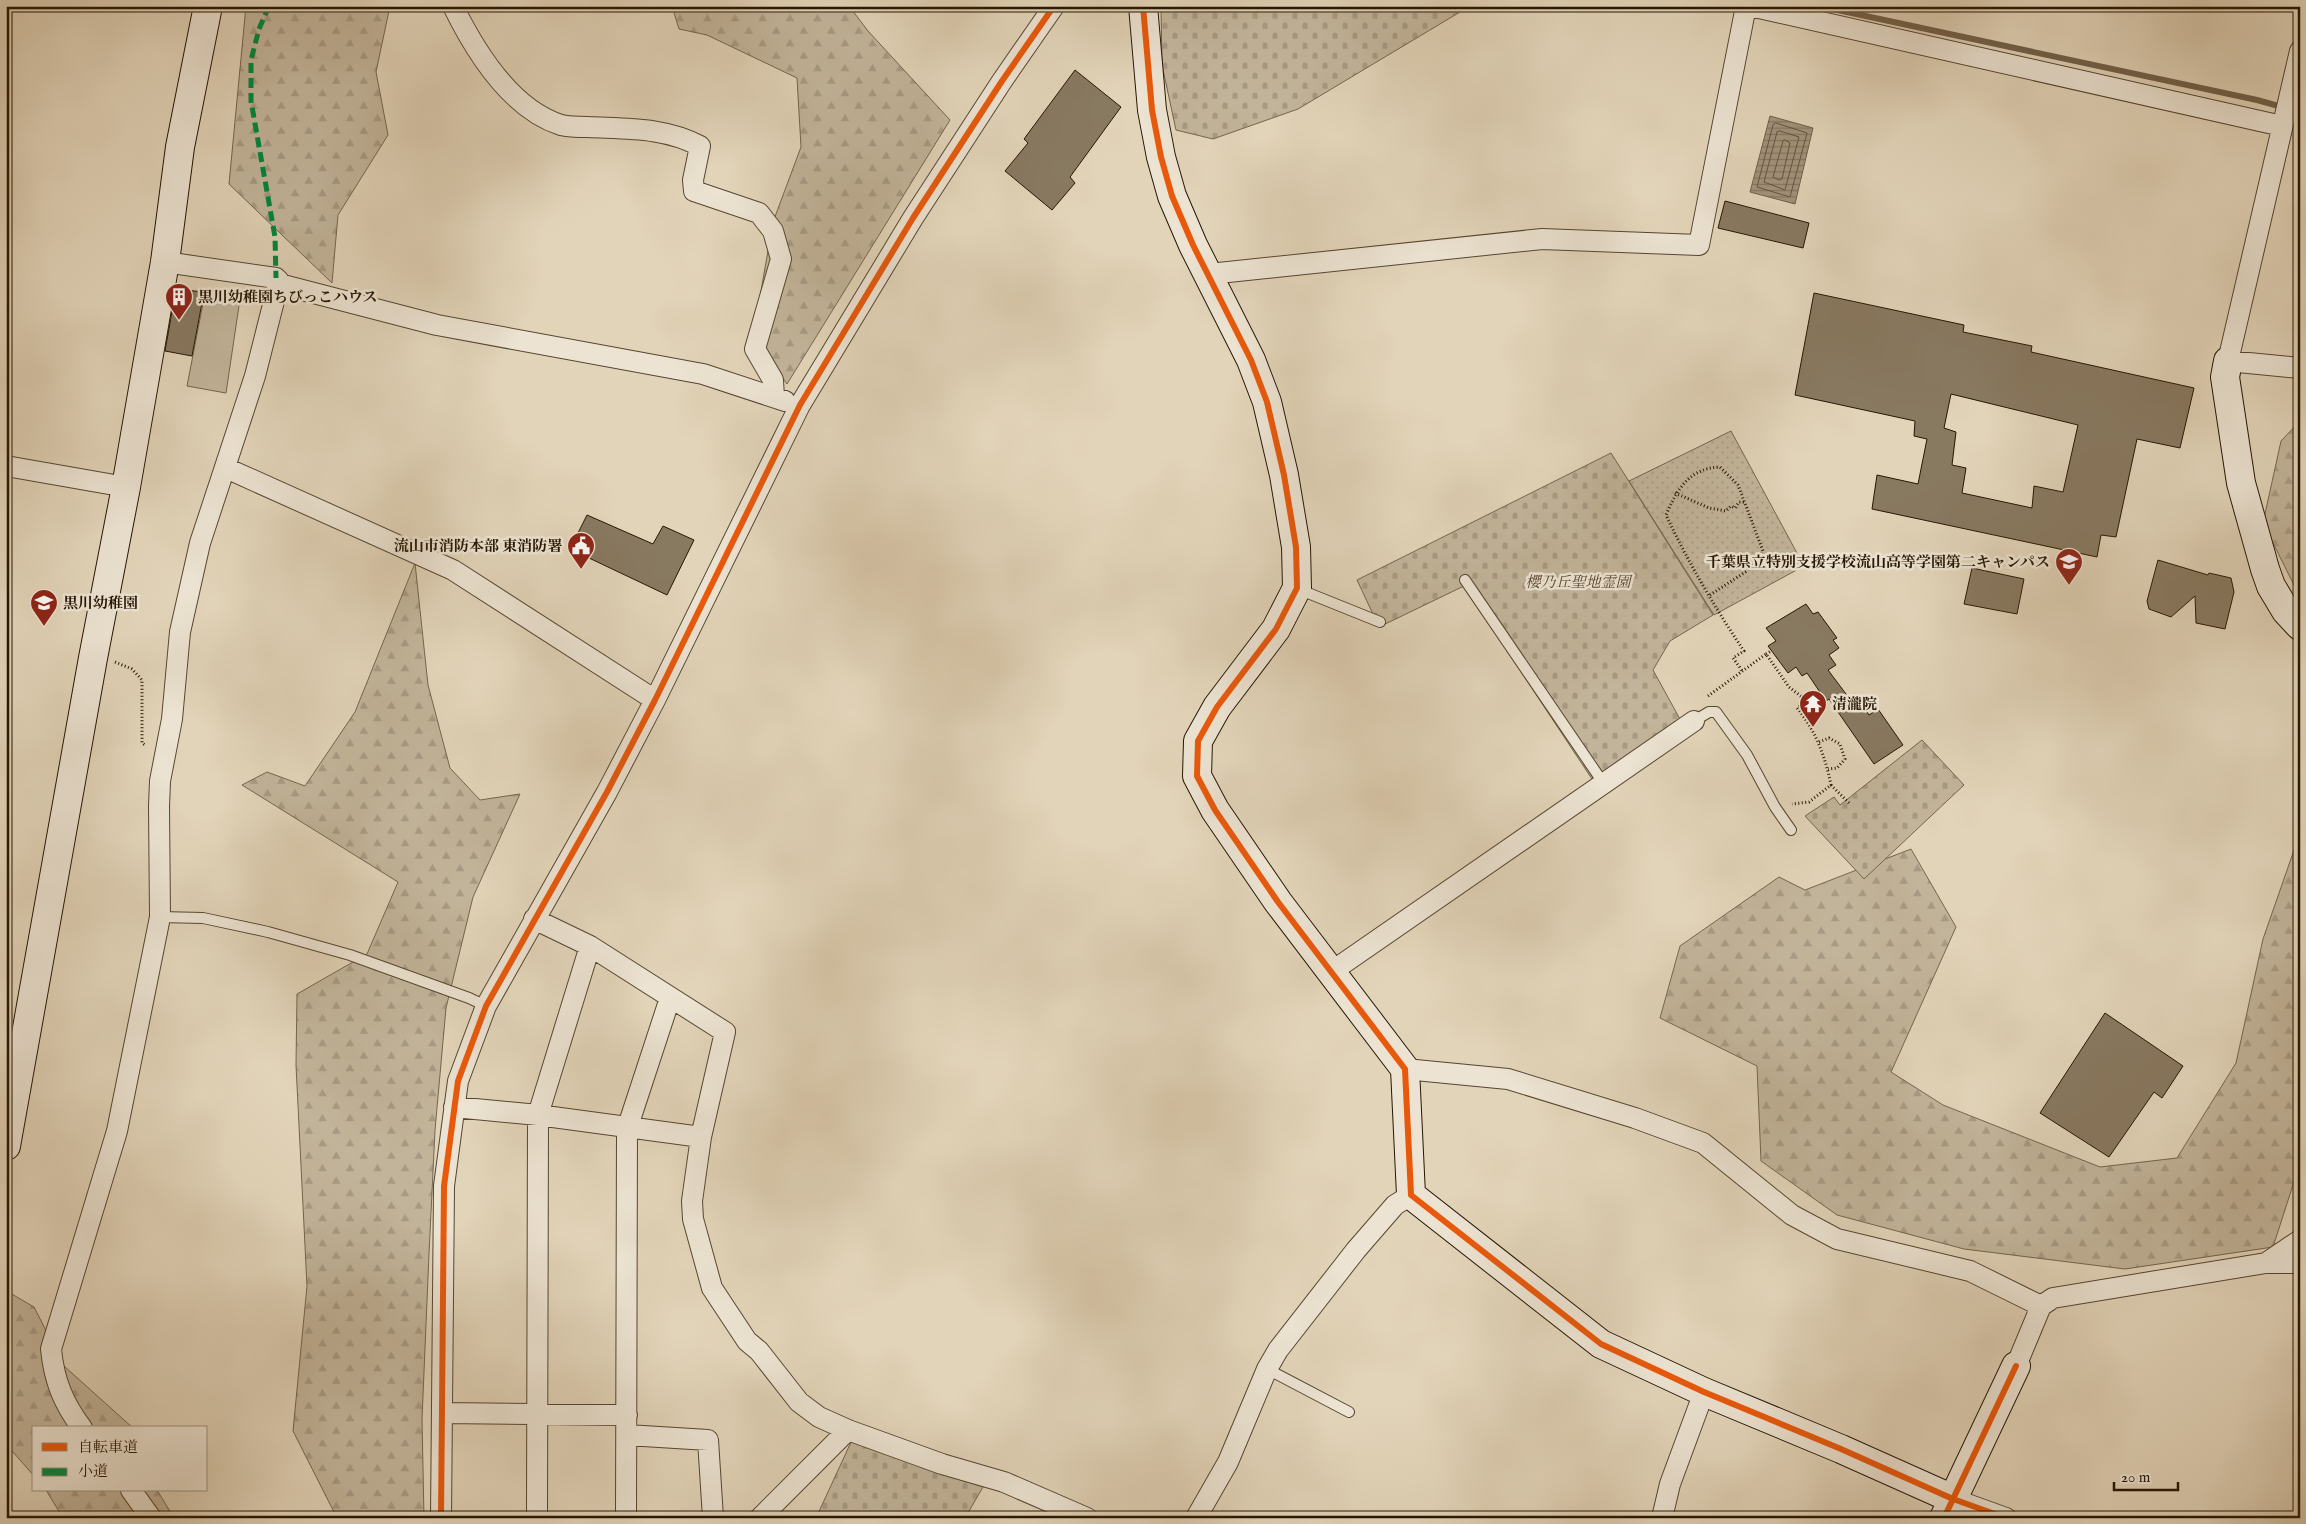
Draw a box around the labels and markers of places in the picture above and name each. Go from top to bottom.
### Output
building icon: 黒川幼稚園ちびっこハウス [164,282,194,321]
place label: 黒川幼稚園ちびっこハウス [198,288,378,307]
public building icon: 流山市消防本部 東消防署 [566,531,596,570]
place label: 流山市消防本部 東消防署 [394,537,562,556]
school or university icon: 千葉県立特別支援学校流山高等学園第二キャンパス [2054,547,2084,586]
place label: 千葉県立特別支援学校流山高等学園第二キャンパス [1706,553,2050,572]
school or university icon: 黒川幼稚園 [29,588,59,627]
place label: 黒川幼稚園 [63,594,138,613]
temple icon: 清瀧院 [1798,689,1828,728]
place label: 清瀧院 [1832,695,1877,714]

